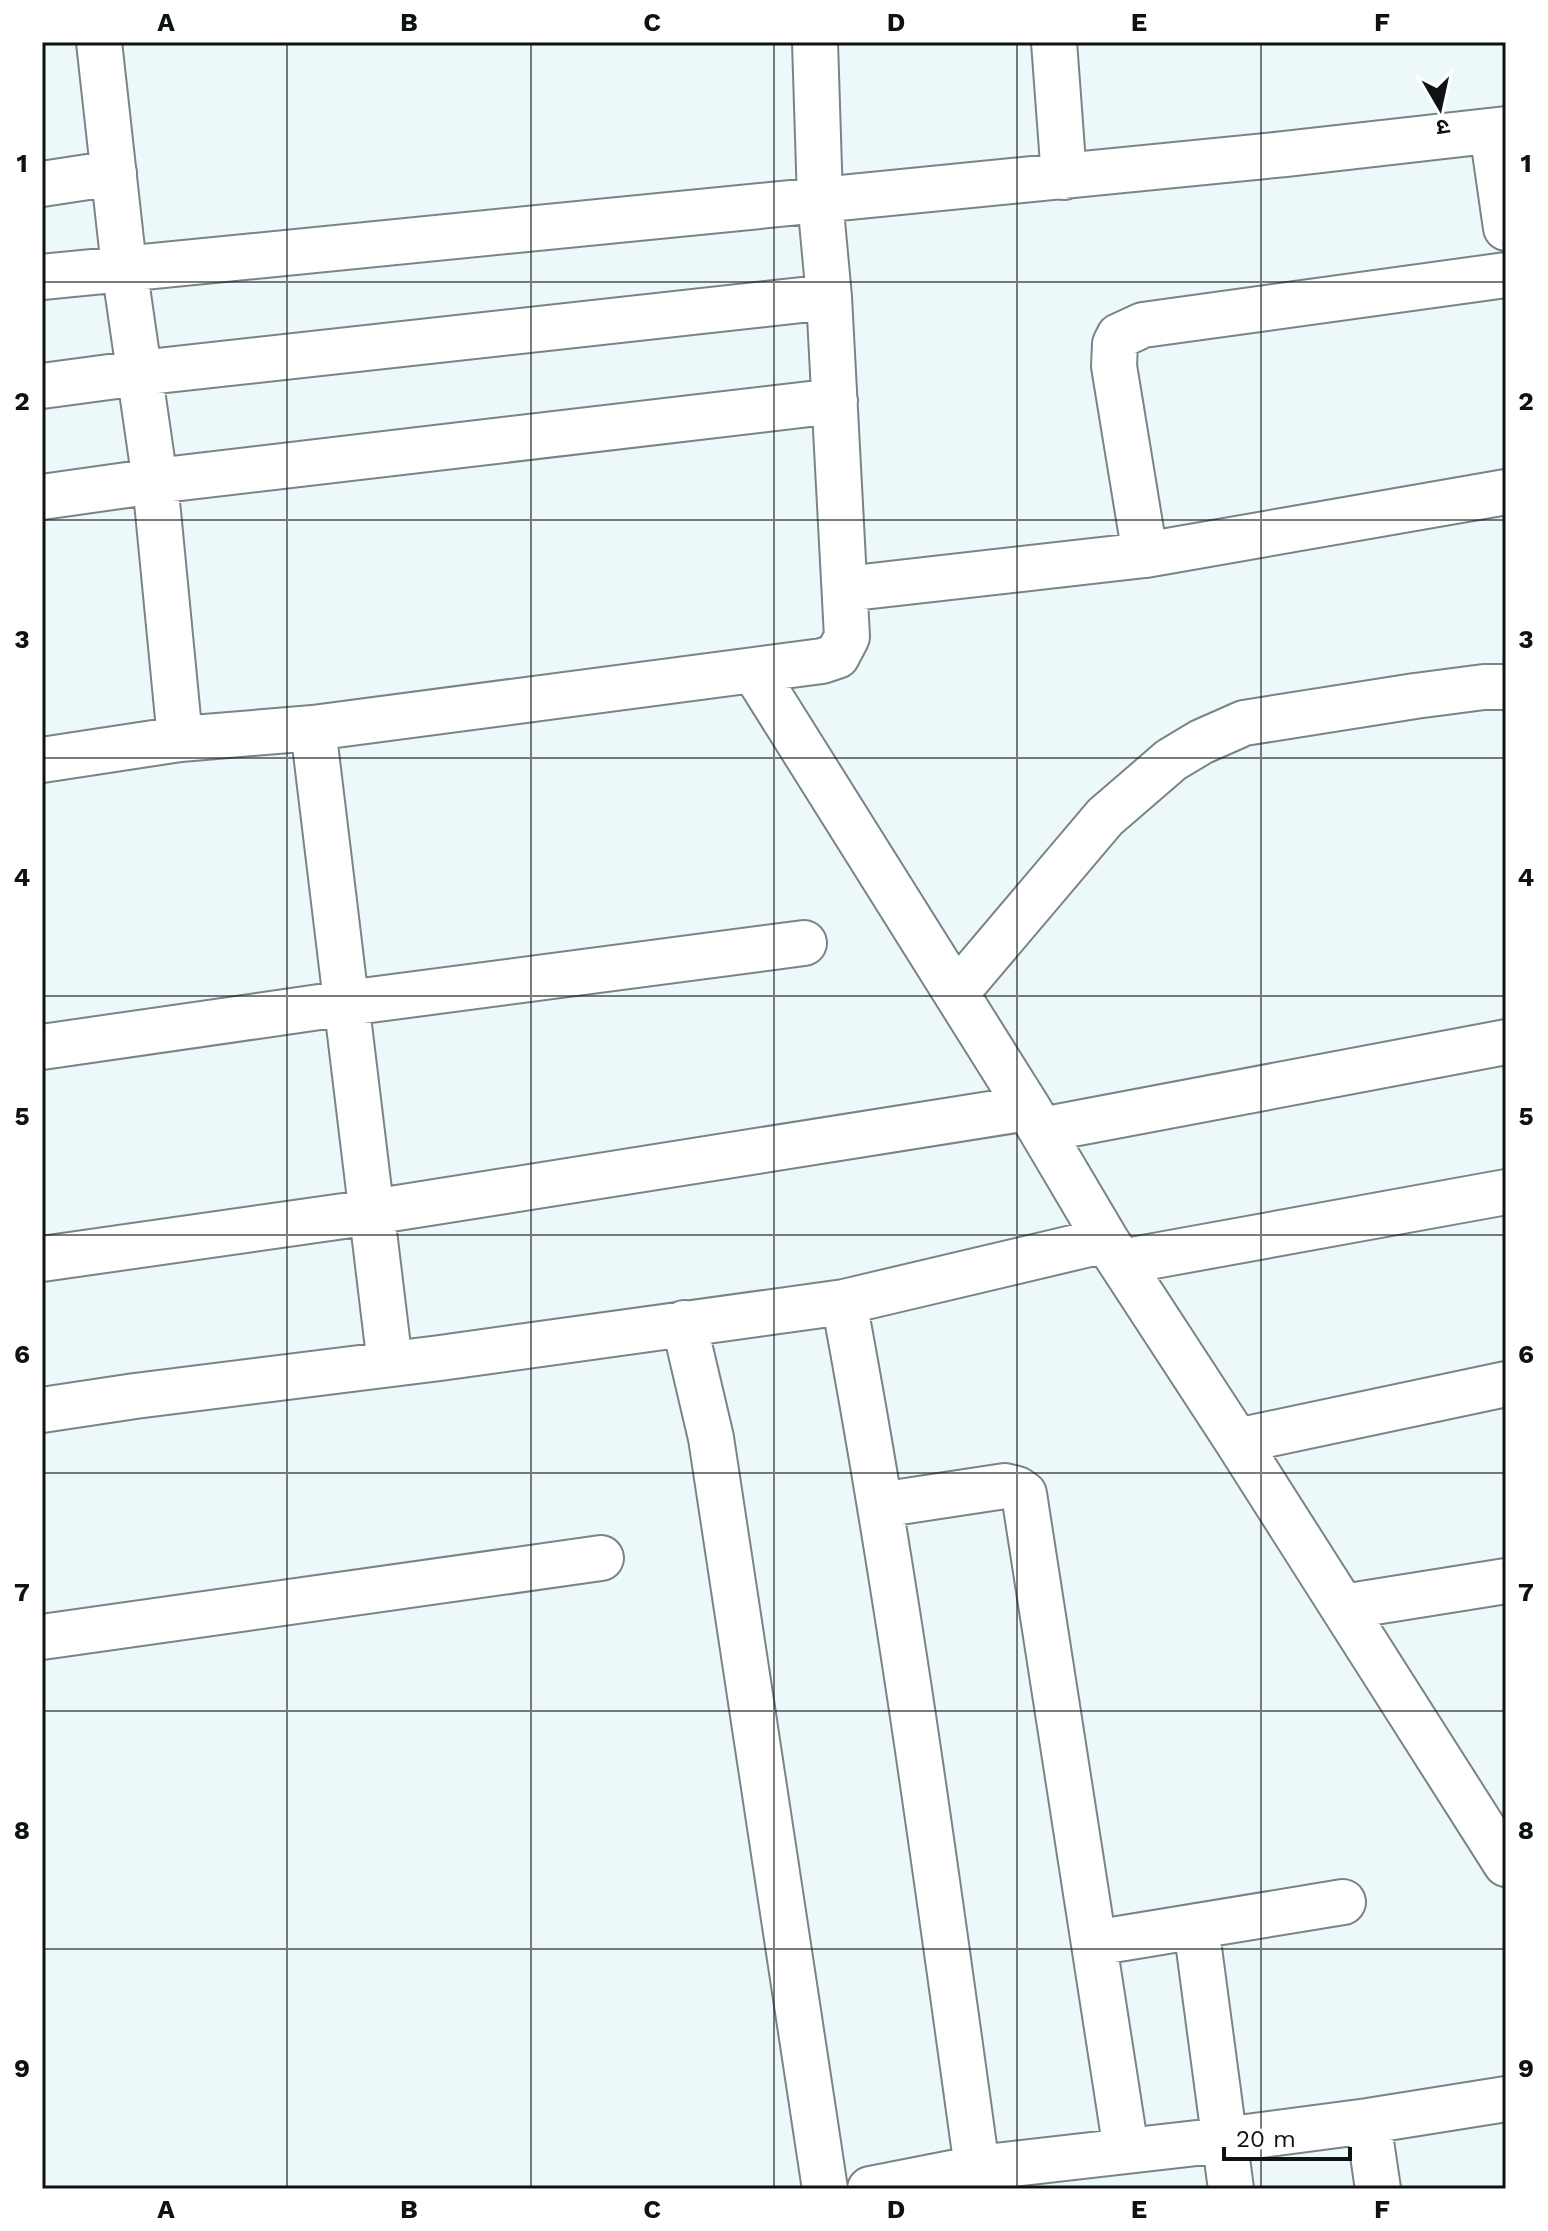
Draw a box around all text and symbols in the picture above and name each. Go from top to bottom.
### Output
text: A [157,7,175,37]
text: B [400,7,418,37]
text: C [643,7,661,37]
text: D [887,7,905,37]
text: E [1131,7,1147,37]
text: F [1374,7,1390,37]
north arrow [1400,68,1480,148]
text: उ [1434,114,1451,141]
text: 1 [16,148,28,178]
text: 1 [1520,148,1532,178]
text: 2 [14,386,30,416]
text: 2 [1518,386,1534,416]
text: 3 [14,624,30,654]
text: 3 [1518,624,1534,654]
text: 4 [14,862,31,892]
text: 4 [1518,862,1535,892]
text: 5 [14,1101,30,1131]
text: 5 [1518,1101,1534,1131]
text: 6 [14,1339,30,1369]
text: 6 [1518,1339,1534,1369]
text: 7 [14,1577,30,1607]
text: 7 [1518,1577,1534,1607]
text: 8 [14,1815,30,1845]
text: 8 [1518,1815,1534,1845]
text: 9 [14,2053,30,2083]
text: 9 [1518,2053,1534,2083]
scale bar [1224,2111,1350,2161]
text: 20 m [1236,2125,1296,2153]
text: A [157,2194,175,2224]
text: B [400,2194,418,2224]
text: C [643,2194,661,2224]
text: D [887,2194,905,2224]
text: E [1131,2194,1147,2224]
text: F [1374,2194,1390,2224]

